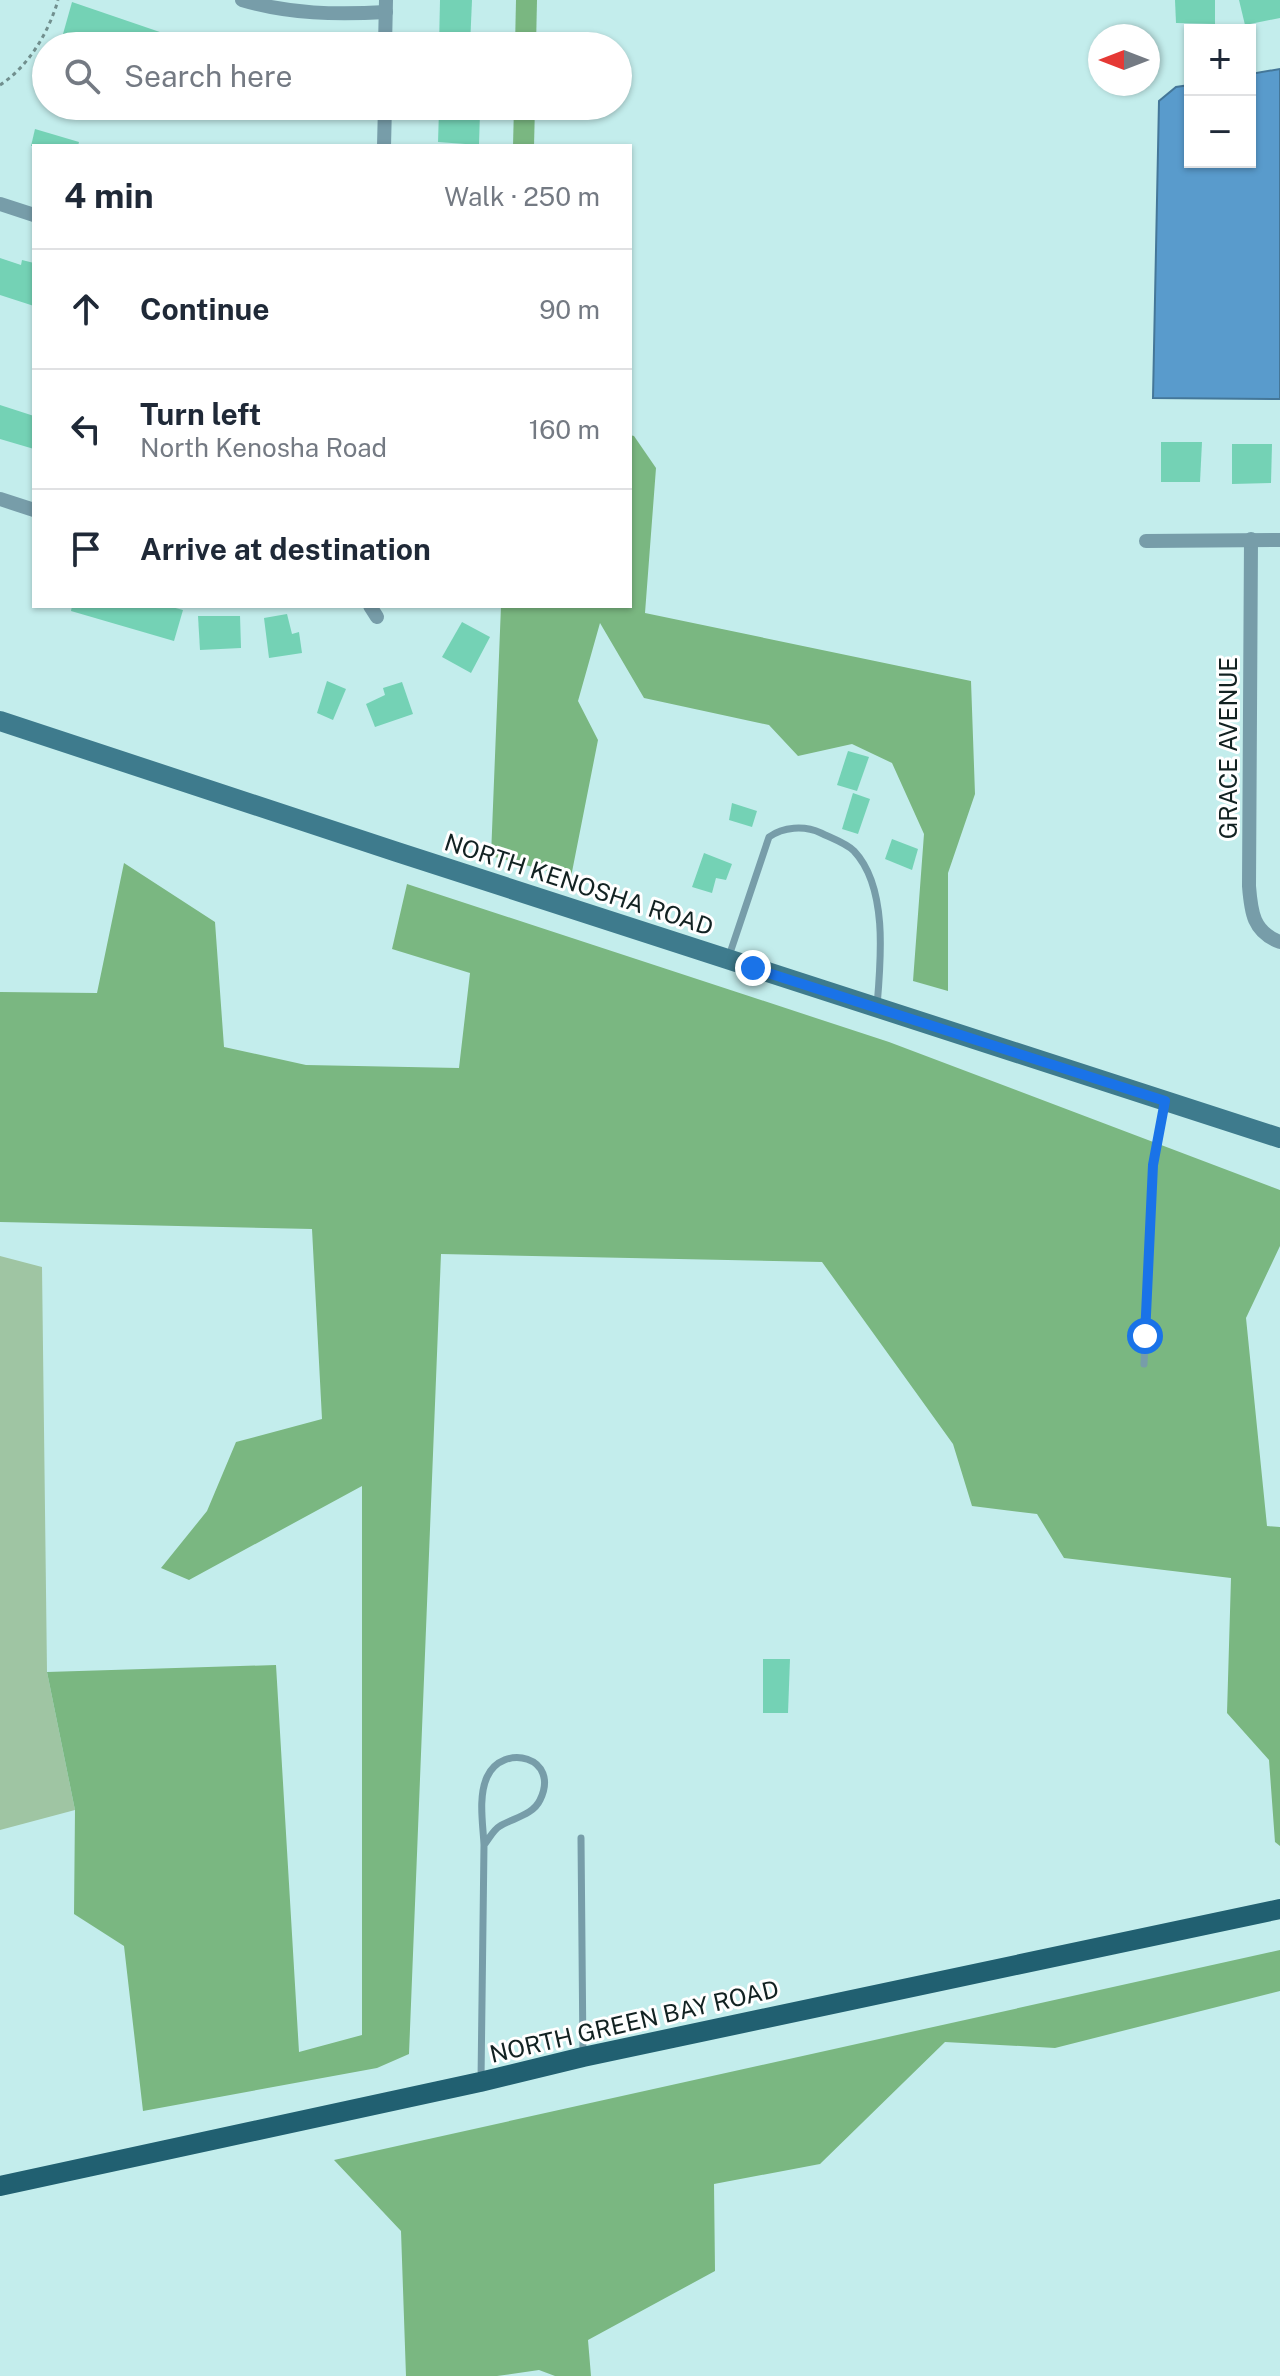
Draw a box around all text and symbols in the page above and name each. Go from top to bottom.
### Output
north arrow [1088,24,1160,96]
map controls [1184,24,1256,168]
button: + [1184,24,1256,96]
search box [32,32,632,120]
icon: search [60,54,104,98]
text: Search here [124,58,292,94]
button: − [1184,96,1256,168]
text: 4 min [64,176,154,216]
text: Walk · 250 m [444,181,600,212]
icon: ahead [64,287,108,331]
text: Continue [140,291,270,327]
text: 90 m [539,294,600,325]
text: Turn left [140,396,261,432]
icon: left [64,407,108,451]
text: 160 m [529,414,600,445]
text: North Kenosha Road [140,432,387,463]
icon: arrive [64,527,108,571]
text: Arrive at destination [140,531,431,567]
street label: GRACE AVENUE [1214,657,1242,839]
street label: NORTH KENOSHA ROAD [441,827,717,941]
route end [735,950,771,986]
route start [1127,1318,1163,1354]
street label: NORTH GREEN BAY ROAD [487,1974,781,2068]

